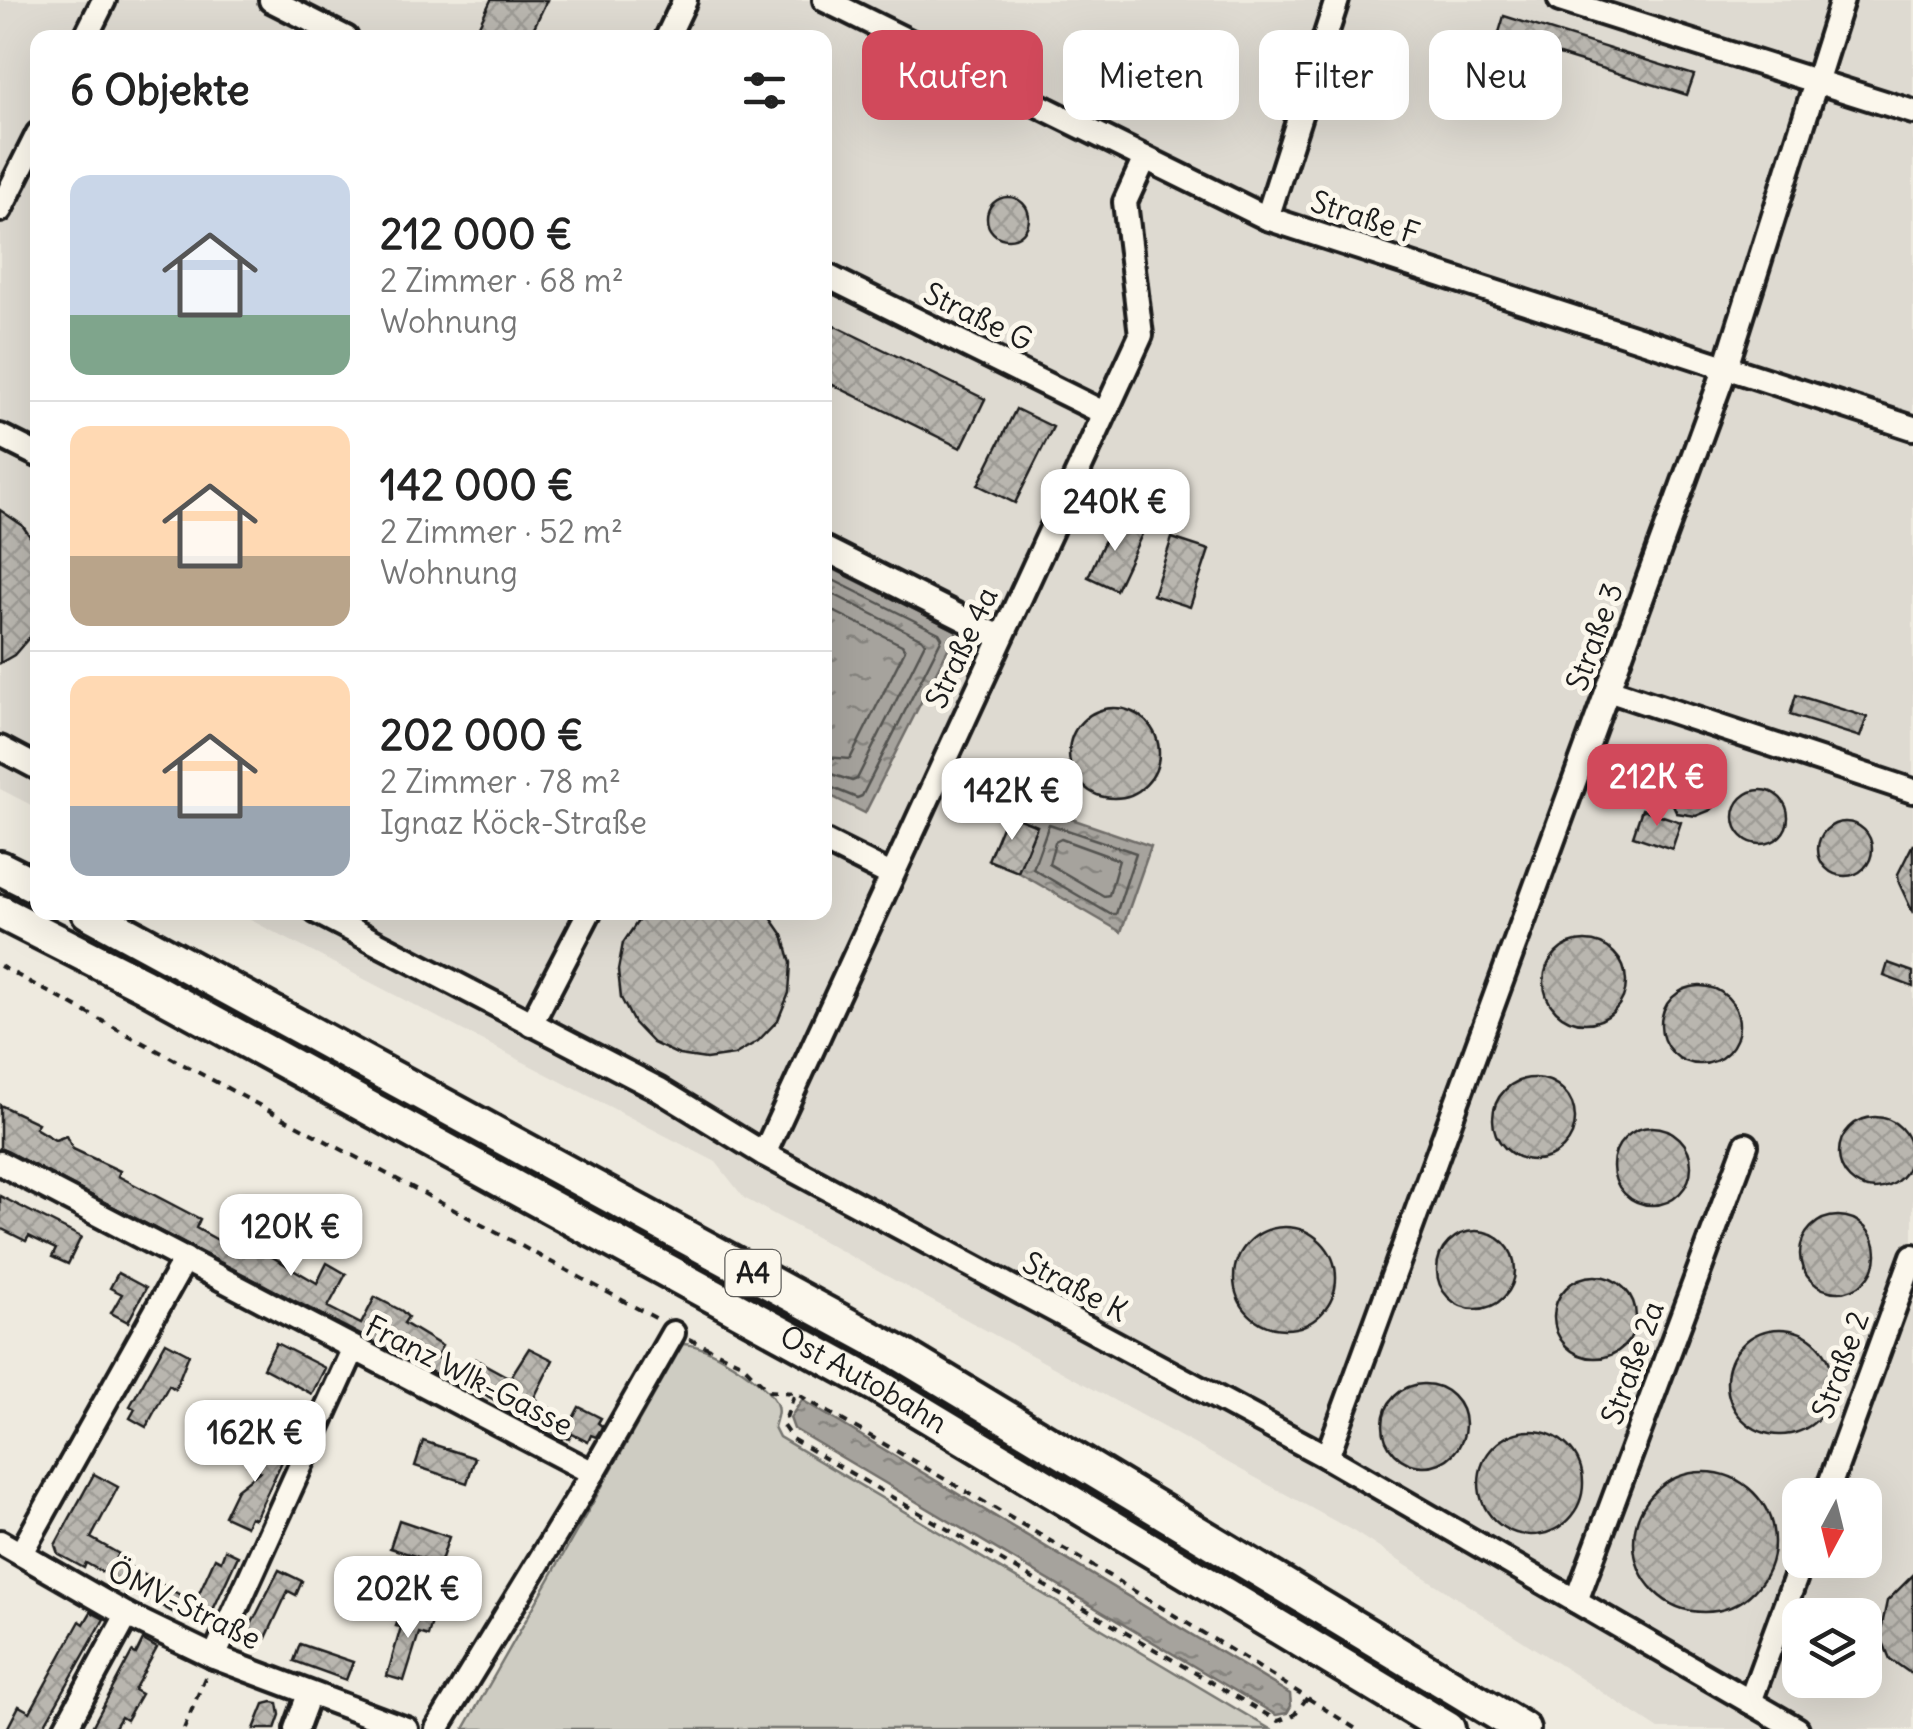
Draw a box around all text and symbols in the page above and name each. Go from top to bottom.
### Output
chip: Kaufen [862,30,1043,120]
chip: Mieten [1063,30,1239,120]
chip: Filter [1259,30,1409,120]
chip: Neu [1429,30,1562,120]
icon: filters [737,63,792,118]
text: 6 Objekte [70,64,250,116]
street label: Straße F [1306,182,1424,252]
text: 212 000 € [380,208,573,260]
icon: home [150,215,270,335]
text: 2 Zimmer · 68 m² [380,260,624,301]
street label: Straße G [918,273,1039,359]
text: Wohnung [380,301,518,342]
text: 142 000 € [380,459,574,511]
icon: home [150,466,270,586]
pin: 240K € [1034,469,1196,554]
text: 240K € [1063,481,1167,522]
text: 2 Zimmer · 52 m² [380,511,623,552]
text: Wohnung [380,552,518,593]
street label: Straße 3 [1557,578,1631,696]
street label: Straße 4a [917,581,1006,714]
text: 202 000 € [380,709,584,761]
icon: home [150,716,270,836]
pin: 212K € [1576,744,1738,829]
text: 212K € [1609,756,1705,797]
pin: 142K € [931,758,1093,843]
text: 2 Zimmer · 78 m² [380,761,621,802]
text: 142K € [964,770,1060,811]
text: Ignaz Köck-Straße [380,802,647,843]
pin: 120K € [210,1194,372,1279]
text: 120K € [241,1206,341,1247]
street label: Straße K [1016,1243,1135,1330]
road number: A4 [726,1250,780,1296]
street label: Straße 2a [1592,1296,1672,1430]
street label: Straße 2 [1803,1306,1877,1423]
street label: Franz Wlk-Gasse [359,1307,579,1444]
street label: Ost Autobahn [774,1316,955,1441]
pin: 162K € [174,1400,336,1485]
text: 162K € [207,1412,303,1453]
north arrow [1782,1478,1882,1578]
map controls [1782,1478,1882,1698]
street label: ÖMV-Straße [102,1551,267,1657]
pin: 202K € [327,1556,489,1641]
text: 202K € [356,1568,460,1609]
button: layers [1782,1598,1882,1698]

